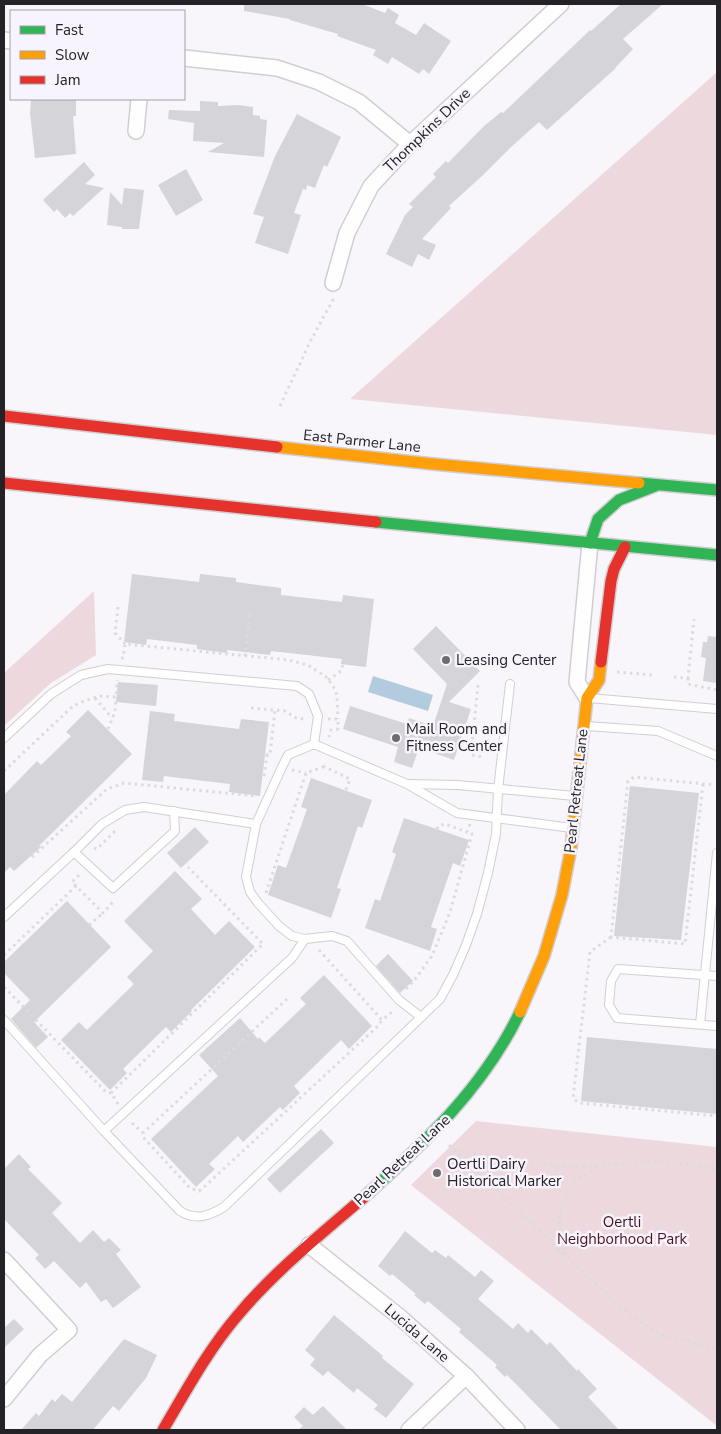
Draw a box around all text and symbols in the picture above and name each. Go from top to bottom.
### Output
legend [10,10,185,100]
text: Fast [55,20,84,40]
text: Slow [55,45,90,65]
text: Jam [54,70,81,90]
street label: Thompkins Drive [379,83,475,177]
street label: East Parmer Lane [302,425,422,457]
place label: Leasing Center [456,650,557,670]
marker: Leasing Center [440,654,452,666]
place label: Mail Room and Fitness Center [406,719,507,756]
street label: Pearl Retreat Lane [560,728,592,854]
marker: Mail Room and Fitness Center [390,732,402,744]
street label: Pearl Retreat Lane [350,1110,454,1210]
place label: Oertli Dairy Historical Marker [447,1154,562,1191]
marker: Oertli Dairy Historical Marker [431,1167,443,1179]
park label: Oertli Neighborhood Park [557,1212,688,1249]
street label: Lucida Lane [380,1299,454,1367]

